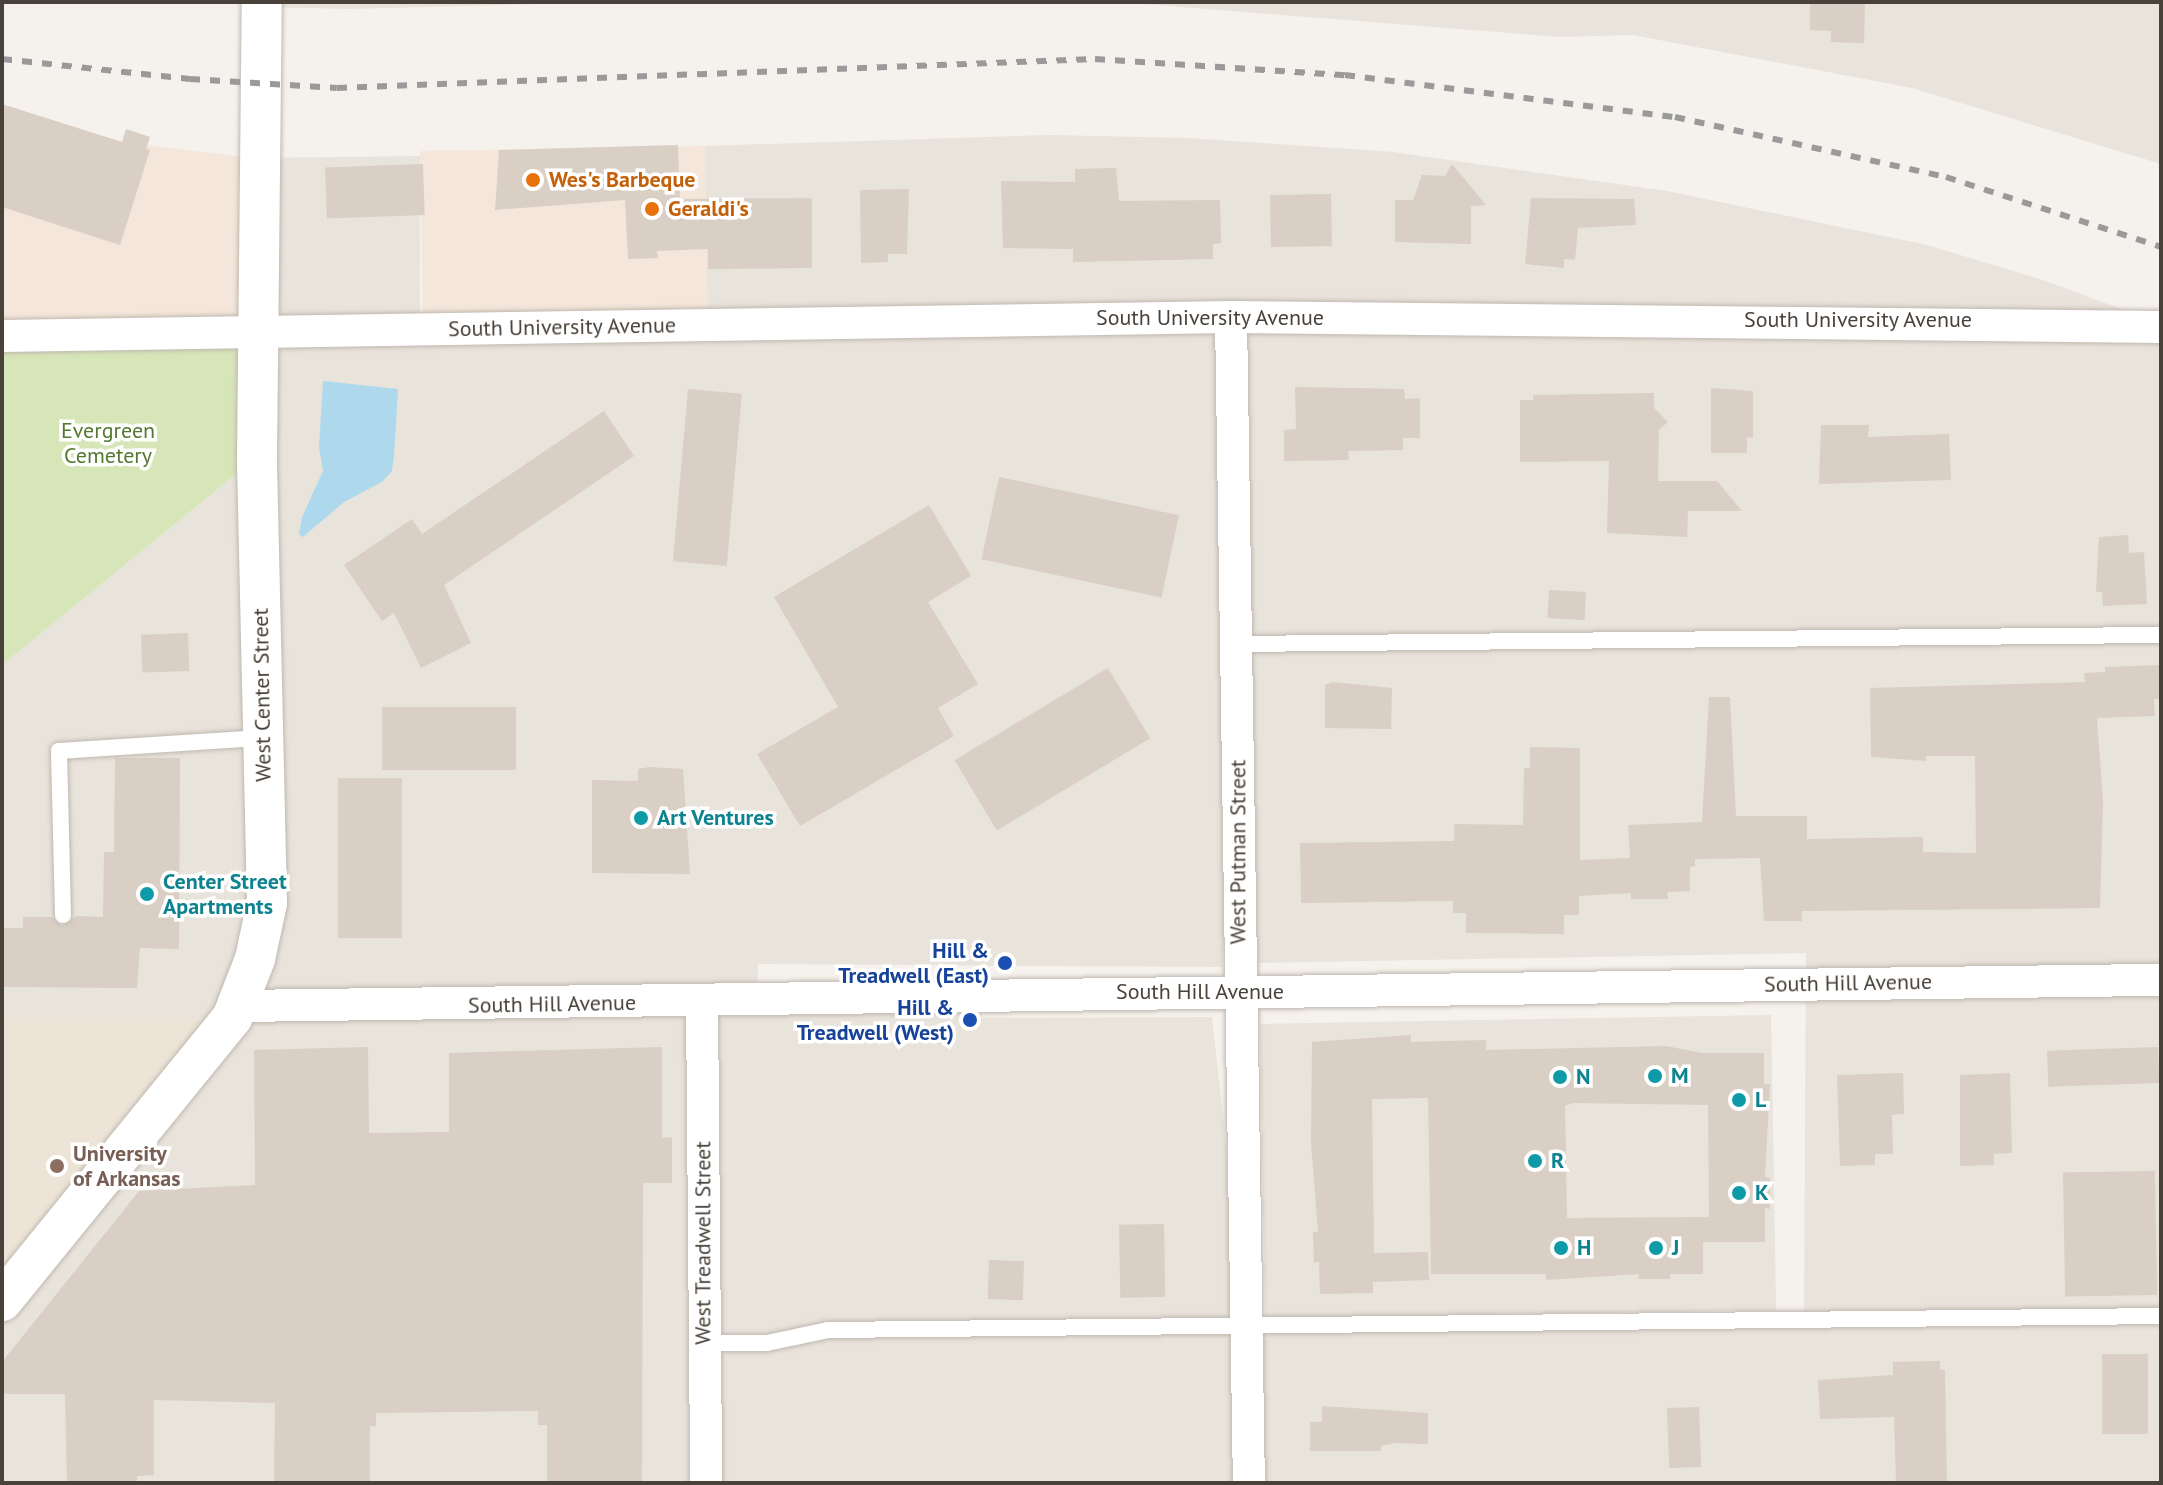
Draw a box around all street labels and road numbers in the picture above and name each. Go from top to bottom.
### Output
street label: South University Avenue [1095,305,1325,331]
street label: South University Avenue [1743,307,1973,333]
street label: South University Avenue [447,312,677,342]
street label: West Center Street [247,608,277,782]
street label: West Putman Street [1225,760,1251,944]
street label: South Hill Avenue [1763,968,1933,998]
street label: South Hill Avenue [1116,979,1284,1005]
street label: South Hill Avenue [467,989,637,1019]
street label: West Treadwell Street [690,1141,716,1345]

